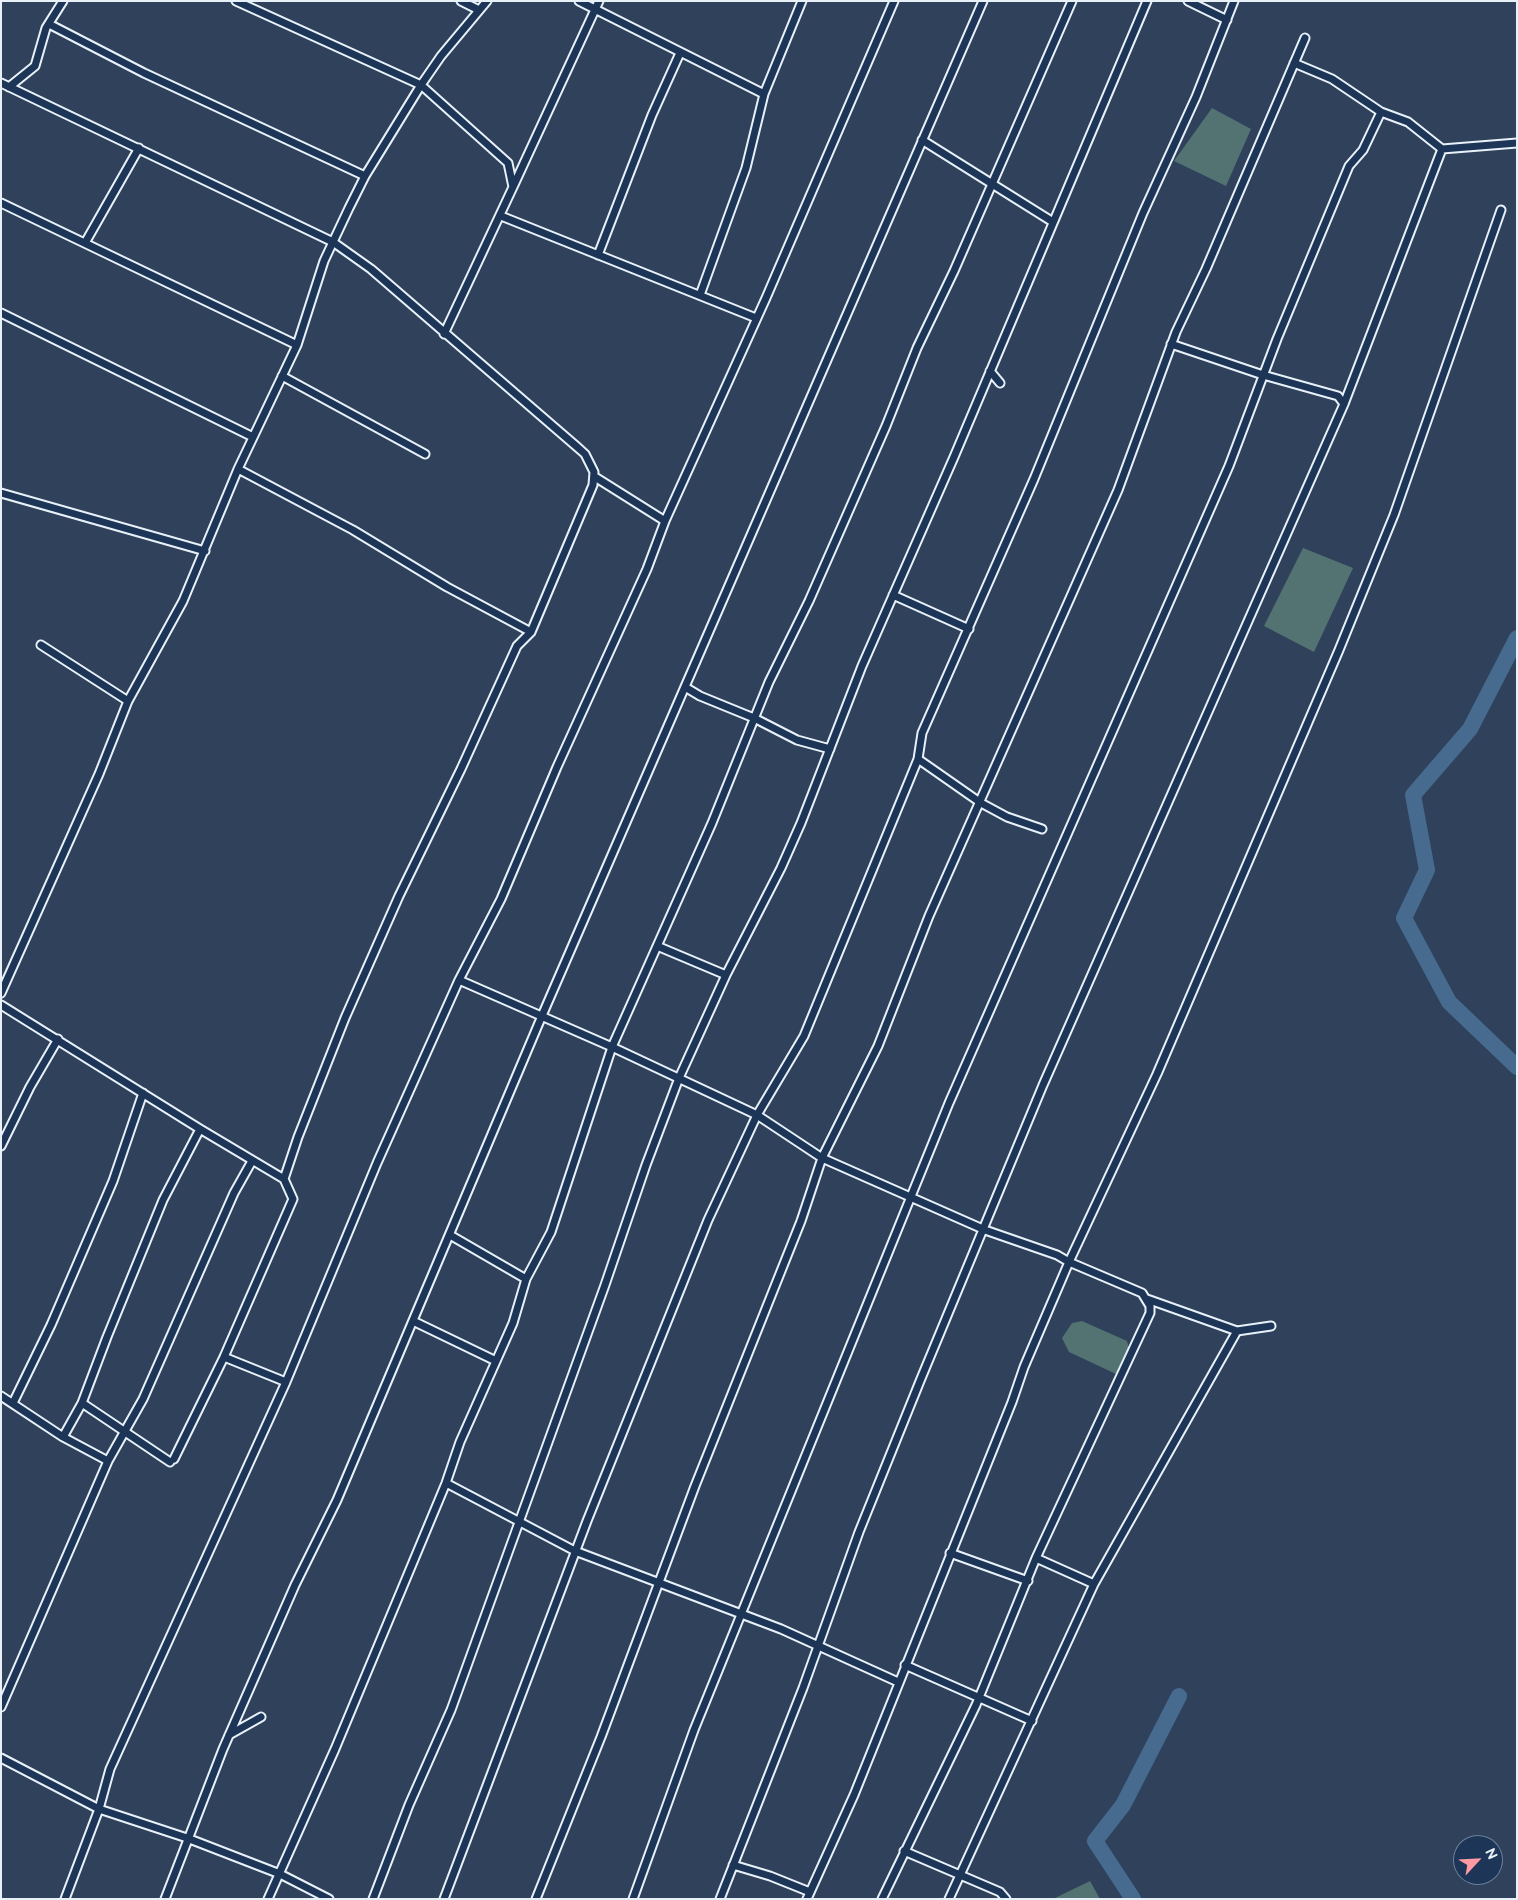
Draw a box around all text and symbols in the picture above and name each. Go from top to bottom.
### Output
north arrow [1453,1835,1503,1885]
text: N [1481,1846,1501,1862]

